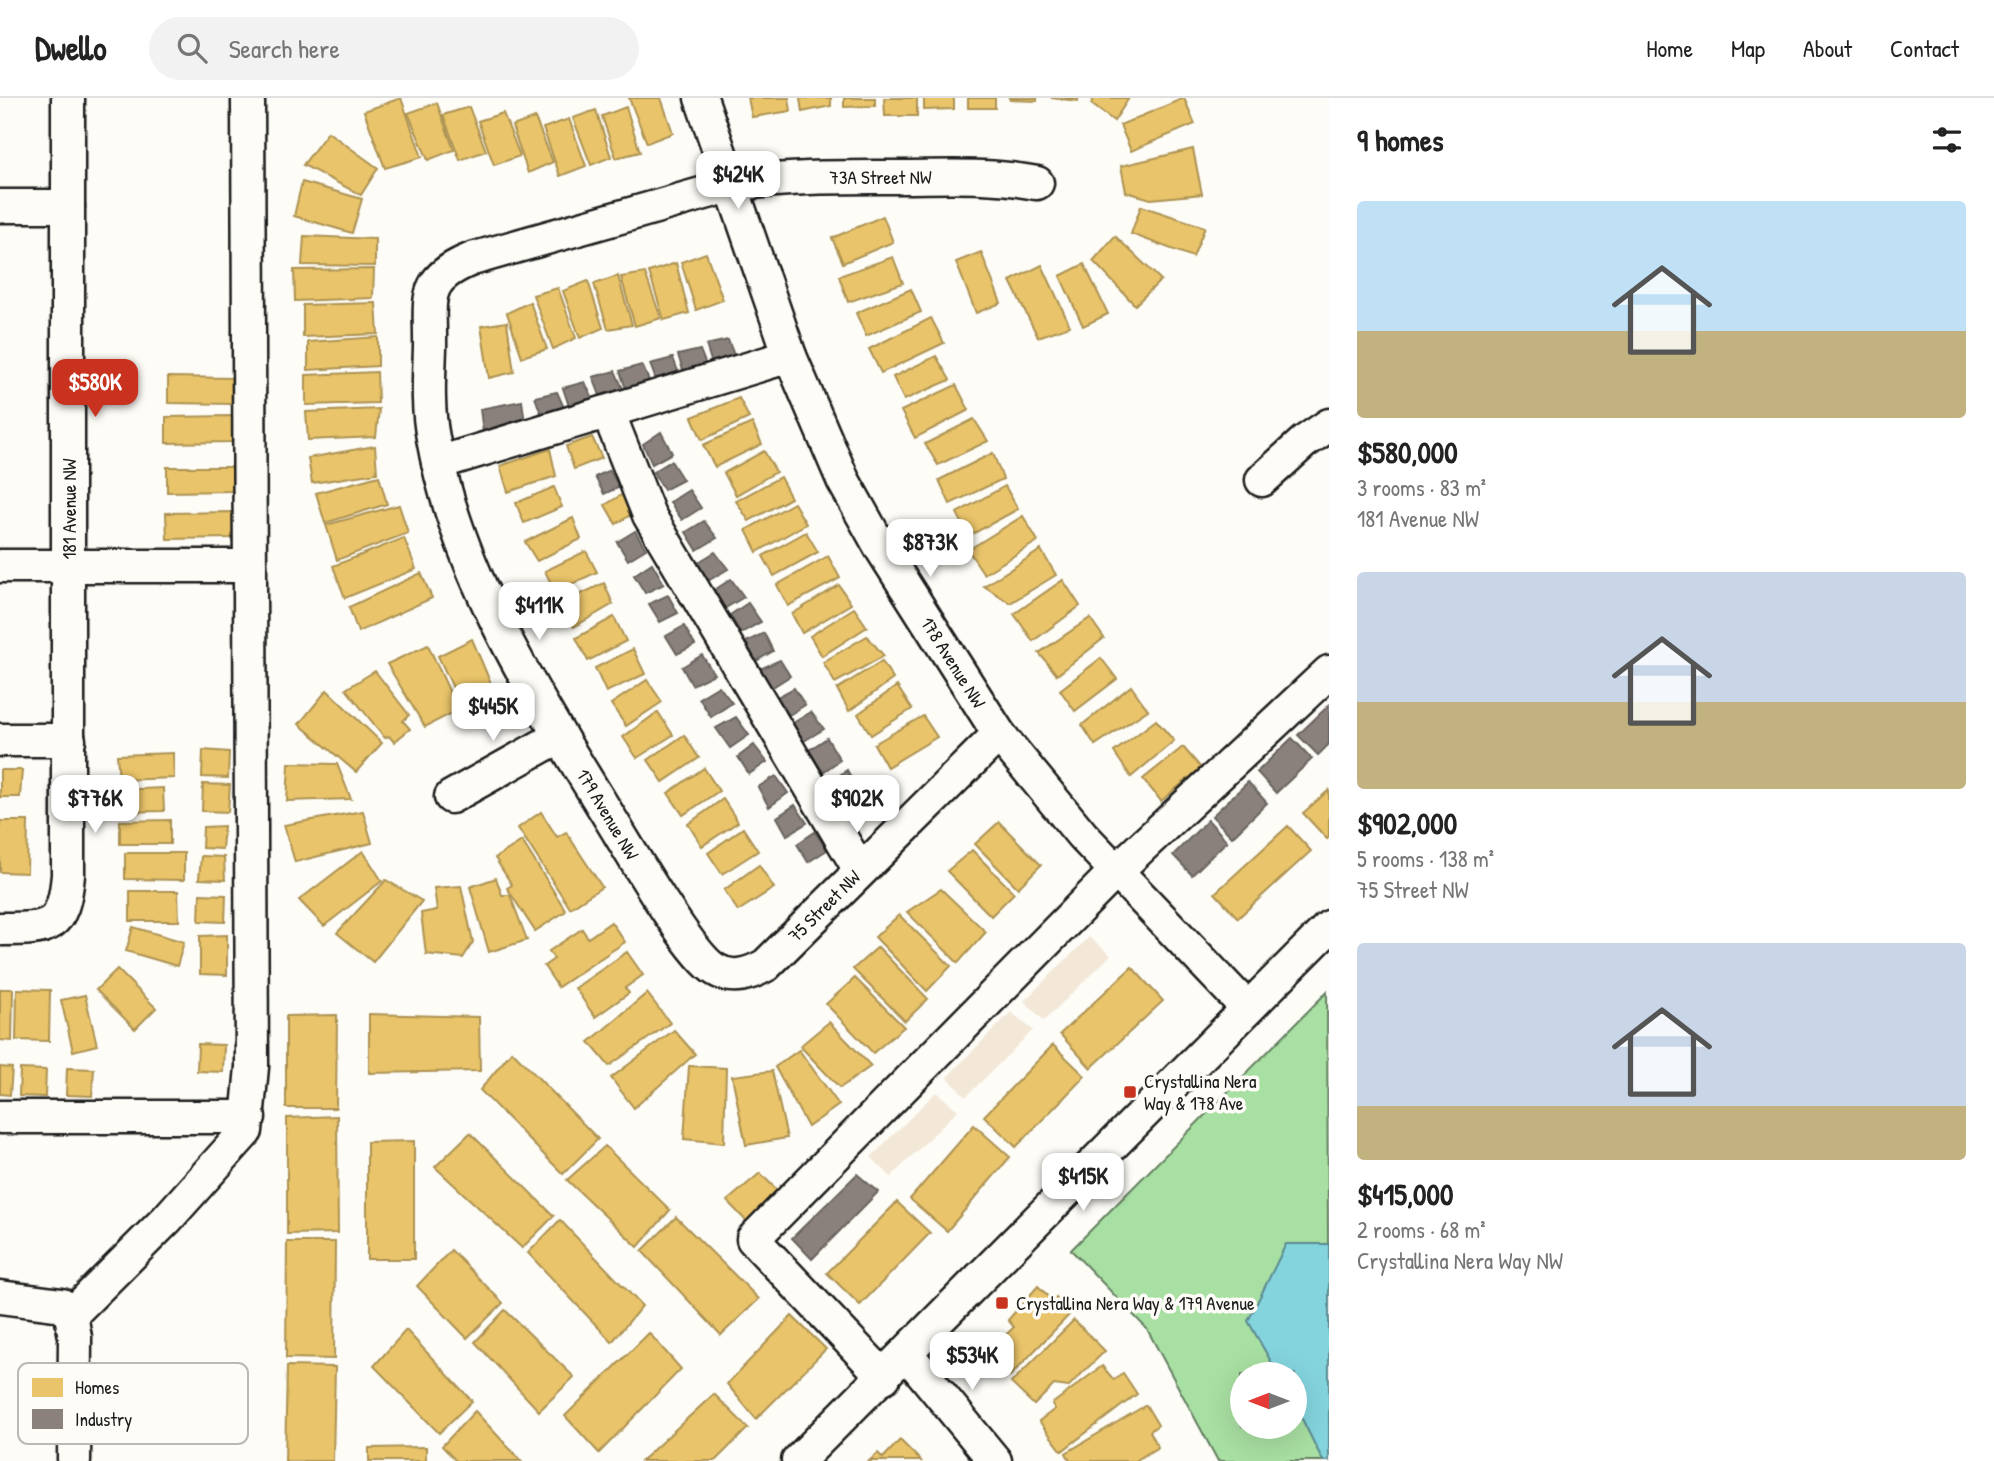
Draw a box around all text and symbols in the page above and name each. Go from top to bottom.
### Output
search box [149,17,639,80]
text: Dwello [35,26,107,70]
icon: search [173,29,211,67]
text: Search here [229,31,340,66]
text: Home [1646,32,1693,64]
text: Map [1731,32,1765,64]
text: About [1803,32,1852,64]
text: Contact [1890,32,1959,64]
text: 9 homes [1357,120,1444,160]
icon: filters [1928,121,1966,159]
pin: $424K [689,152,787,211]
text: $424K [712,158,764,189]
street label: 73A Street NW [829,164,932,190]
icon: home [1599,247,1725,373]
pin: $580K [46,360,144,419]
text: $580K [68,366,122,397]
text: $580,000 [1357,432,1458,472]
street label: 181 Avenue NW [56,458,82,559]
text: 3 rooms · 83 m² [1357,472,1486,503]
text: 181 Avenue NW [1357,503,1479,534]
pin: $873K [881,519,979,579]
text: $873K [902,526,958,557]
pin: $411K [490,582,588,642]
text: $411K [514,589,564,620]
street label: 178 Avenue NW [915,612,992,713]
icon: home [1599,618,1725,744]
pin: $445K [444,684,542,743]
text: $445K [468,690,518,721]
street label: 179 Avenue NW [571,764,646,865]
pin: $776K [46,776,144,835]
pin: $902K [808,776,906,835]
text: $776K [67,782,123,813]
text: $902K [830,782,884,813]
text: $902,000 [1357,803,1457,843]
text: 5 rooms · 138 m² [1357,843,1494,874]
street label: 75 Street NW [782,864,866,948]
text: 75 Street NW [1357,874,1469,905]
icon: home [1599,989,1725,1115]
place label: Crystallina Nera Way & 178 Ave [1144,1068,1257,1116]
marker: Crystallina Nera Way & 178 Ave [1122,1084,1138,1100]
pin: $415K [1034,1154,1132,1213]
text: $415K [1058,1160,1108,1191]
text: $415,000 [1357,1174,1453,1214]
text: 2 rooms · 68 m² [1357,1214,1485,1245]
text: Crystallina Nera Way NW [1357,1245,1563,1276]
place label: Crystallina Nera Way & 179 Avenue [1016,1290,1255,1316]
marker: Crystallina Nera Way & 179 Avenue [994,1295,1010,1311]
pin: $534K [923,1332,1021,1392]
text: $534K [946,1339,998,1370]
north arrow [1230,1362,1307,1438]
map controls [1230,1362,1307,1439]
legend [18,1363,248,1444]
text: Homes [75,1374,119,1400]
text: Industry [75,1406,132,1432]

